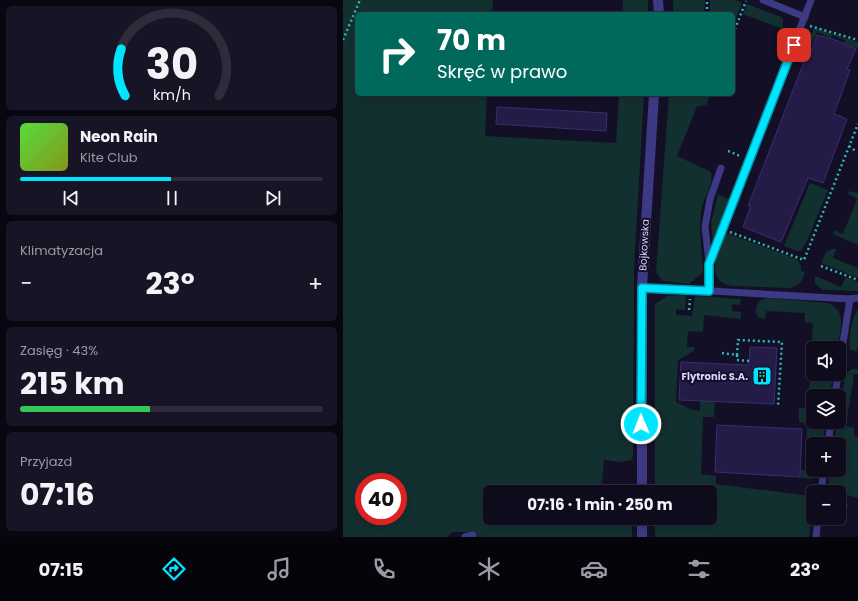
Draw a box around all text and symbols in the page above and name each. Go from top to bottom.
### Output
text: 70 m [437,21,506,60]
icon: right [371,28,423,80]
pin [777,28,811,62]
icon: arrive [783,34,805,56]
text: 30 [145,35,198,94]
text: Skręć w prawo [437,59,567,84]
text: km/h [152,85,191,105]
text: Neon Rain [80,126,158,147]
text: Kite Club [80,148,138,167]
icon: previous [60,187,82,209]
icon: pause [161,187,183,209]
icon: next [262,187,284,209]
street label: Bojkowska [635,219,653,271]
text: Klimatyzacja [20,241,103,260]
text: 23° [145,262,195,305]
text: − [20,268,32,299]
text: + [308,268,323,299]
text: Zasięg · 43% [20,341,98,360]
map controls [806,341,846,525]
button: sound [806,341,846,381]
text: 215 km [20,362,125,405]
building icon: Flytronic S.A. [751,365,773,387]
place label: Flytronic S.A. [682,369,748,384]
button: layers [806,389,846,429]
position arrow [620,403,662,445]
button: + [806,437,846,477]
text: Przyjazd [20,452,72,471]
text: 07:16 [20,473,95,516]
speed limit sign: 40 [355,473,407,525]
button: − [806,485,846,525]
text: 07:16 · 1 min · 250 m [527,494,673,515]
icon: directions [160,555,188,583]
icon: music [265,555,293,583]
icon: phone [370,555,398,583]
icon: climate [475,555,503,583]
icon: car [580,555,608,583]
icon: filters [685,555,713,583]
text: 07:15 [38,557,83,582]
text: 23° [790,557,820,582]

